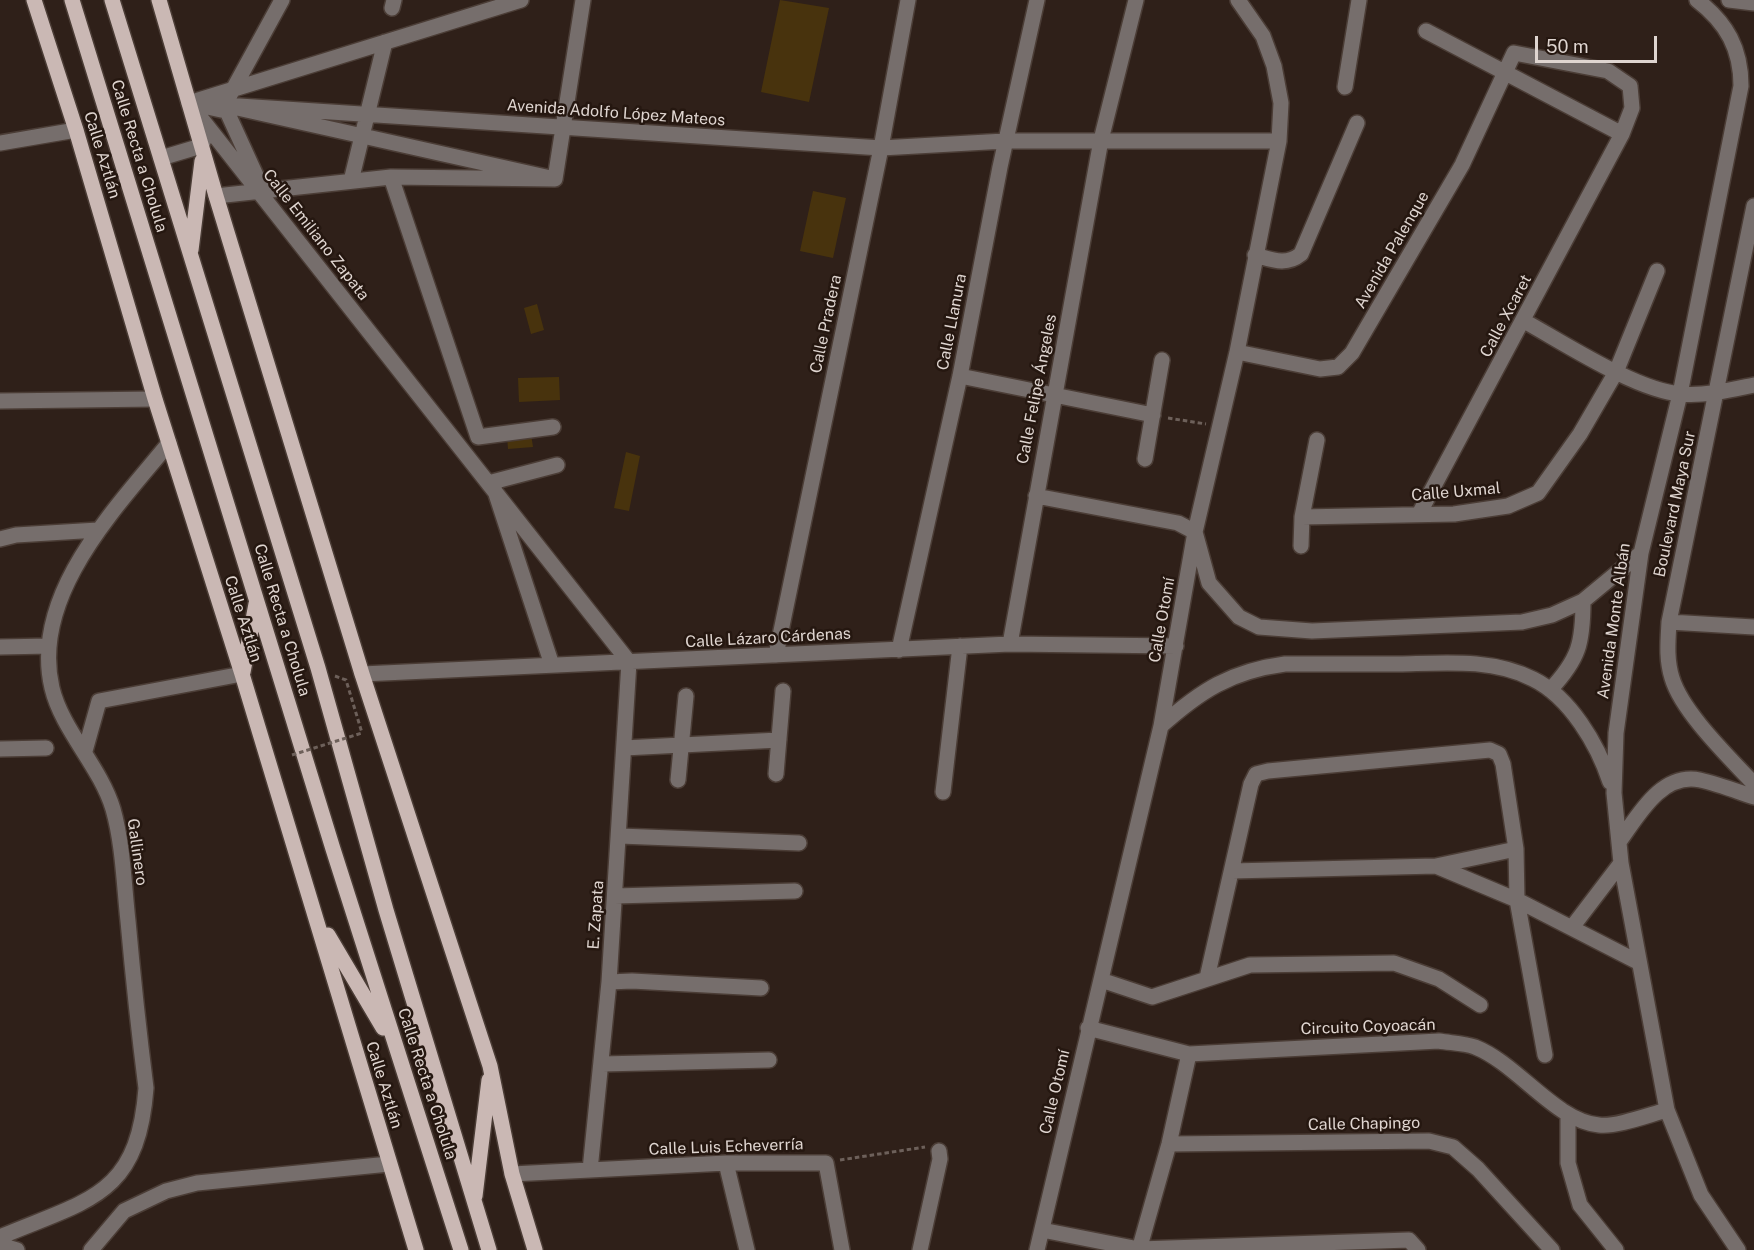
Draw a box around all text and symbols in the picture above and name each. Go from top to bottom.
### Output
scale bar [1538,24,1660,62]
text: 50 m [1546,36,1589,57]
street label: Calle Recta a Cholula [107,78,171,234]
street label: Avenida Adolfo López Mateos [506,96,726,130]
street label: Calle Aztlán [80,109,124,201]
street label: Calle Emiliano Zapata [259,166,373,304]
street label: Avenida Palenque [1351,188,1433,312]
street label: Calle Xcaret [1476,271,1536,361]
street label: Calle Llanura [933,272,971,372]
street label: Calle Pradera [806,273,846,375]
street label: Calle Felipe Ángeles [1013,312,1061,466]
street label: Boulevard Maya Sur [1650,429,1700,579]
street label: Calle Uxmal [1411,479,1501,505]
street label: Calle Recta a Cholula [250,542,314,698]
street label: Avenida Monte Albán [1594,542,1634,700]
street label: Calle Aztlán [220,573,266,665]
street label: Calle Otomí [1145,576,1179,664]
street label: Calle Lázaro Cárdenas [685,624,851,652]
street label: Gallinero [123,817,151,887]
street label: E. Zapata [584,880,608,950]
street label: Calle Recta a Cholula [393,1006,461,1162]
street label: Circuito Coyoacán [1300,1015,1436,1039]
street label: Calle Aztlán [362,1039,406,1131]
street label: Calle Otomí [1036,1048,1074,1136]
street label: Calle Chapingo [1308,1113,1420,1135]
street label: Calle Luis Echeverría [648,1135,804,1159]

